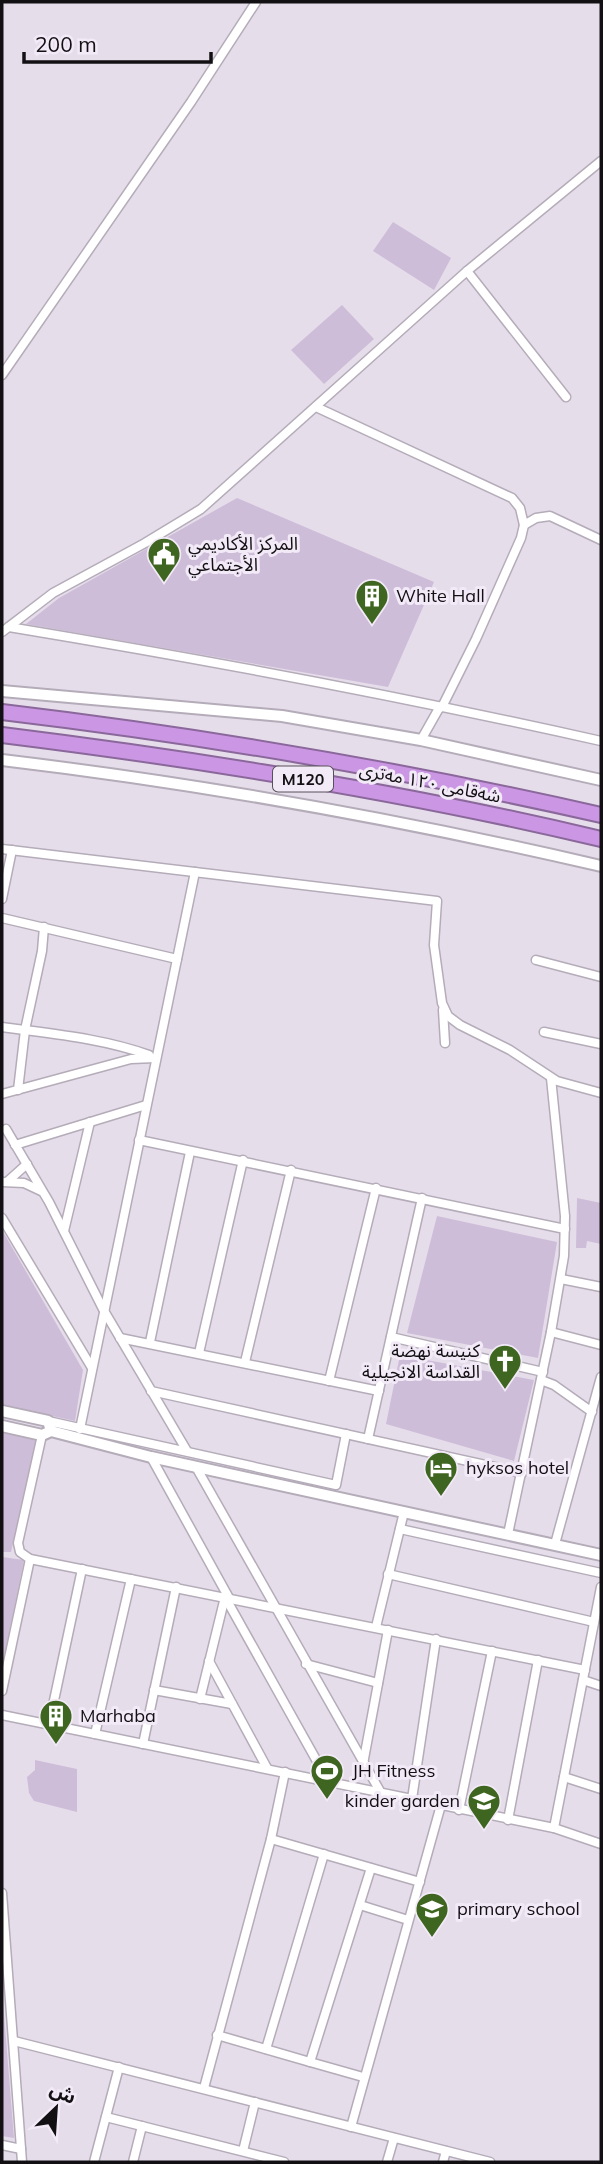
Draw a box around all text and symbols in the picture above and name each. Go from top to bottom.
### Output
scale bar [24,21,212,65]
text: 200 m [35,31,97,57]
place label: المركز الأكاديمي الأجتماعي [188,532,298,578]
public building icon: المركز الأكاديمي الأجتماعي [145,535,183,584]
building icon: White Hall [353,577,391,626]
place label: White Hall [396,584,485,607]
street label: شەقامی ١٢٠ مەتری [357,758,503,807]
road number: M120 [273,766,333,792]
place label: كنيسة نهضة القداسة الانجيلية [362,1339,481,1383]
church icon: كنيسة نهضة القداسة الانجيلية [486,1342,524,1391]
hotel icon: hyksos hotel [422,1449,460,1498]
place label: hyksos hotel [466,1456,569,1479]
building icon: Marhaba [37,1697,75,1746]
place label: Marhaba [80,1704,156,1727]
sports icon: JH Fitness [308,1752,346,1801]
place label: JH Fitness [352,1759,435,1782]
school or university icon: kinder garden [465,1782,503,1831]
place label: kinder garden [345,1789,460,1812]
school or university icon: primary school [413,1890,451,1939]
place label: primary school [457,1897,580,1920]
north arrow [21,2073,91,2143]
text: ش [46,2076,80,2109]

